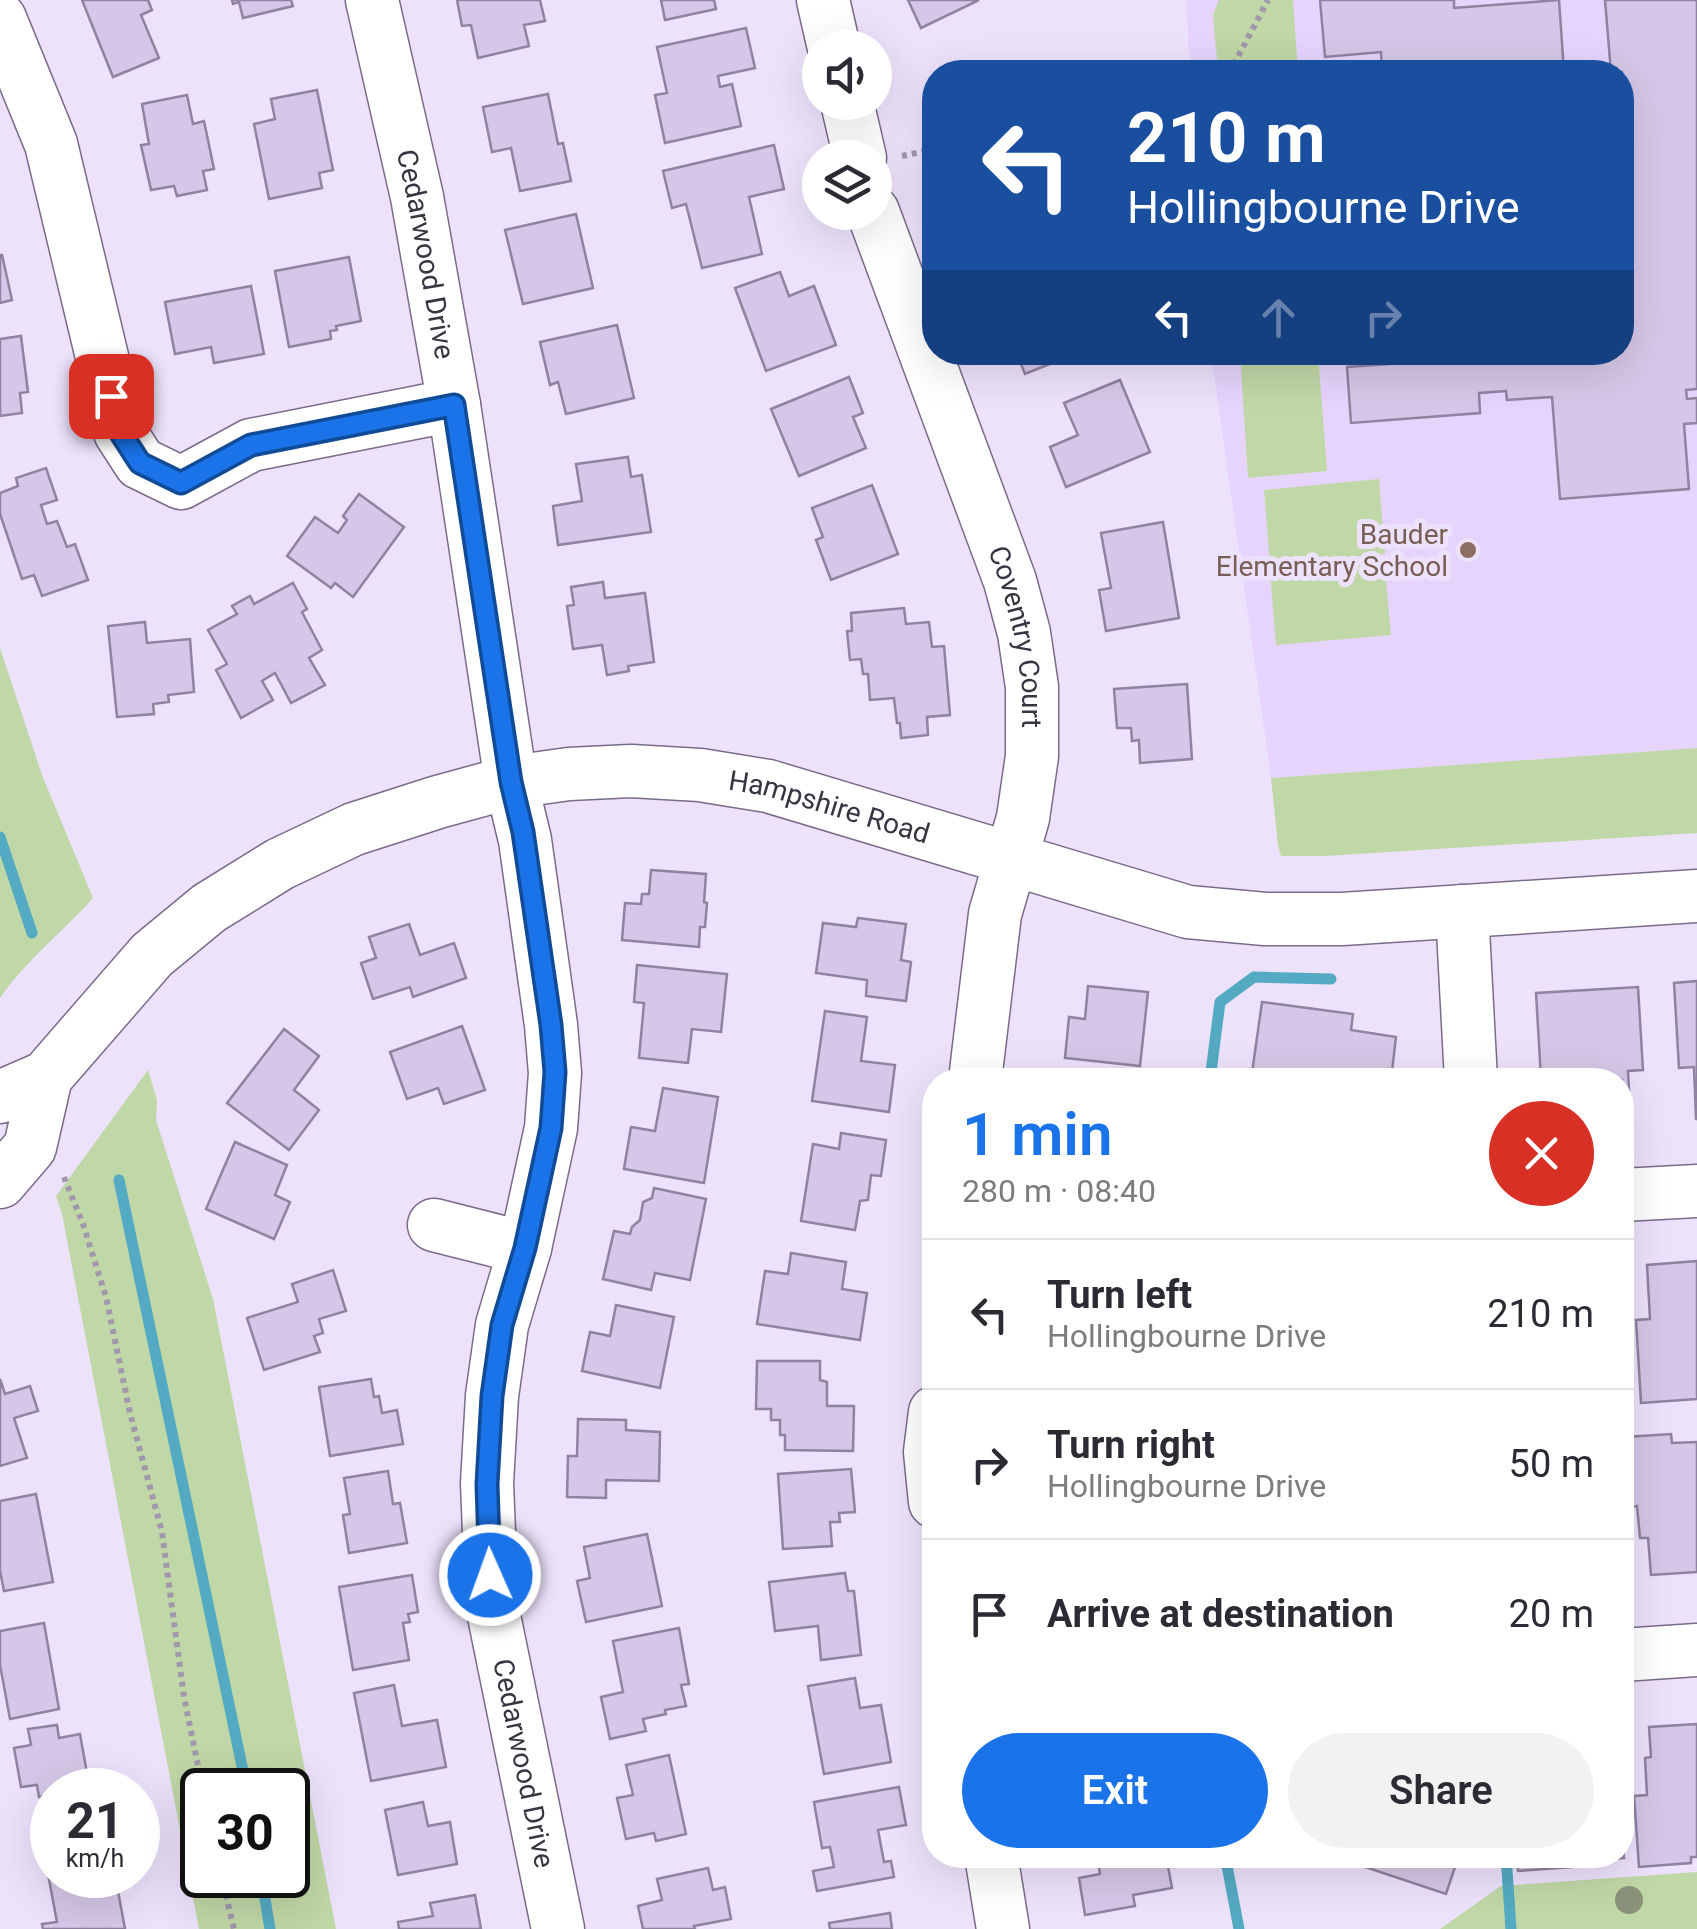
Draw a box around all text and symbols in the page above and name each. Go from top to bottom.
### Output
map controls [802,30,892,230]
button: sound [802,30,892,120]
text: 210 m [1127,97,1326,179]
icon: left [962,100,1092,230]
button: layers [802,140,892,230]
street label: Cedarwood Drive [390,146,462,362]
text: Hollingbourne Drive [1127,181,1520,234]
icon: left [1146,290,1201,345]
icon: ahead [1251,290,1306,345]
icon: right [1356,290,1411,345]
pin [69,354,154,439]
icon: arrive [84,369,139,424]
place label: Bauder Elementary School [1216,518,1449,583]
marker: Bauder Elementary School [1457,539,1479,561]
street label: Coventry Court [981,541,1049,728]
street label: Hampshire Road [726,764,934,851]
text: 1 min [962,1099,1112,1170]
button: close [1489,1101,1594,1206]
text: 280 m · 08:40 [962,1172,1156,1210]
text: Turn left [1047,1273,1192,1317]
icon: left [962,1287,1017,1342]
text: 210 m [1487,1292,1594,1336]
text: Hollingbourne Drive [1047,1317,1326,1355]
text: Turn right [1047,1423,1215,1467]
icon: right [962,1437,1017,1492]
text: 50 m [1509,1442,1594,1486]
text: Hollingbourne Drive [1047,1467,1326,1505]
position arrow [438,1523,542,1627]
icon: arrive [962,1587,1017,1642]
text: Arrive at destination [1047,1592,1394,1636]
text: 20 m [1509,1592,1594,1636]
street label: Cedarwood Drive [486,1656,561,1871]
button: Exit [962,1733,1268,1848]
button: Share [1288,1733,1594,1848]
speed limit sign: 30 [180,1768,310,1898]
text: 21 [66,1792,124,1850]
text: km/h [66,1844,124,1873]

